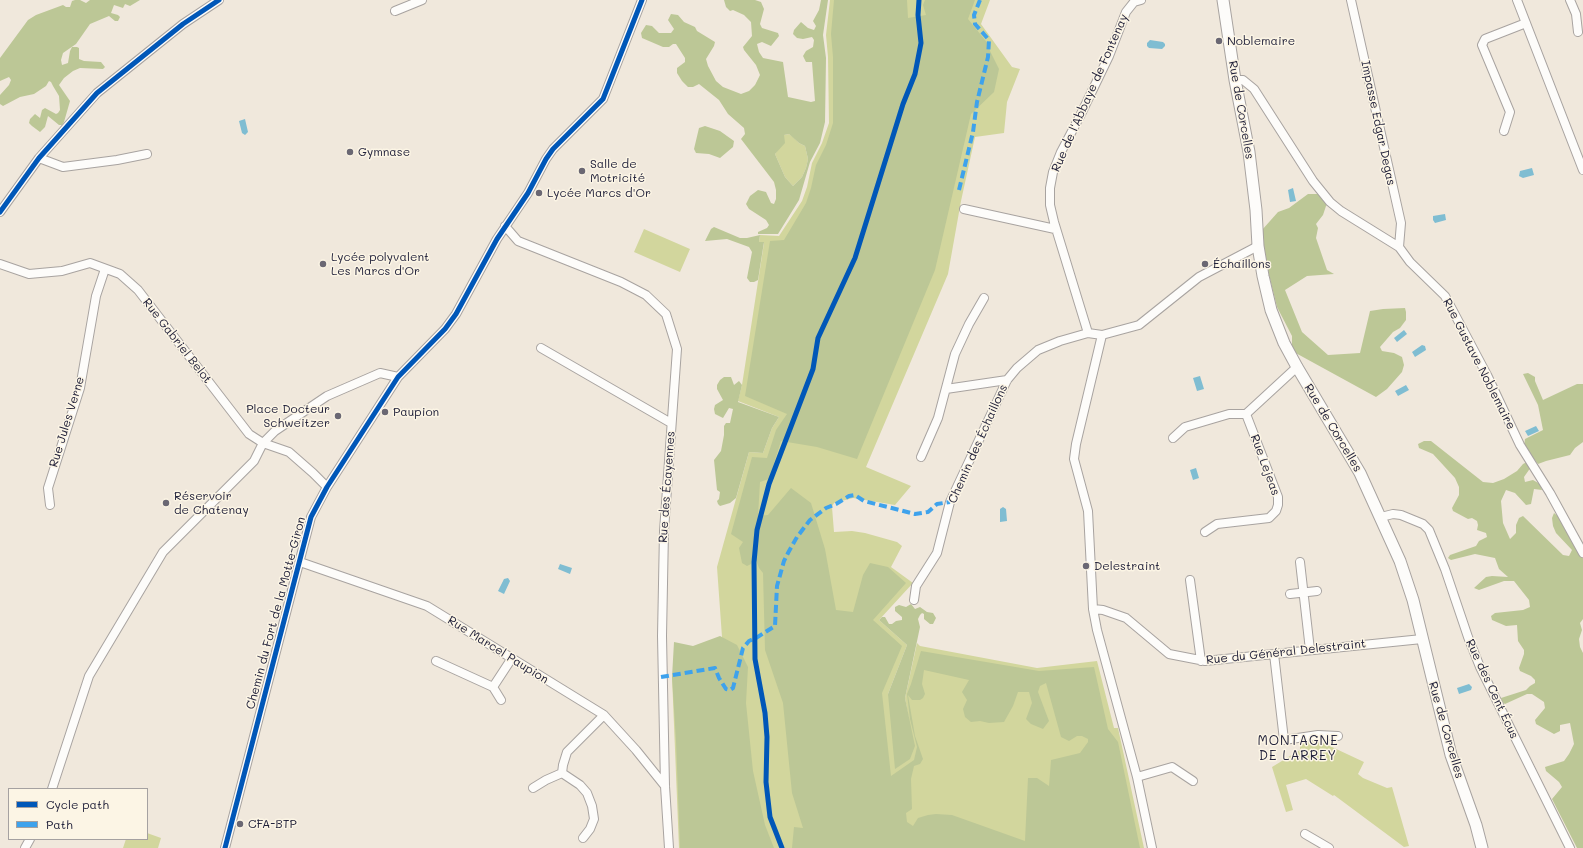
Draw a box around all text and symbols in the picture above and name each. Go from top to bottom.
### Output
street label: Rue de l'Abbaye de Fontenay [1049,12,1131,174]
place label: Noblemaire [1227,34,1295,48]
marker: Noblemaire [1214,36,1224,46]
street label: Impasse Edgar Degas [1358,59,1398,187]
street label: Rue de Corcelles [1225,60,1257,160]
place label: Gymnase [358,145,410,159]
marker: Gymnase [345,147,355,157]
place label: Salle de Motricité [590,157,645,185]
marker: Salle de Motricité [577,166,587,176]
place label: Lycée Marcs d'Or [547,186,651,200]
marker: Lycée Marcs d'Or [534,188,544,198]
place label: Lycée polyvalent Les Marcs d'Or [331,250,429,278]
place label: Échaillons [1213,257,1270,271]
marker: Lycée polyvalent Les Marcs d'Or [318,259,328,269]
marker: Échaillons [1200,259,1210,269]
street label: Rue Gabriel Belot [139,296,215,386]
street label: Rue Gustave Noblemaire [1440,296,1518,432]
street label: Rue Jules Verne [46,375,88,469]
street label: Rue de Corcelles [1301,381,1365,475]
street label: Chemin des Échaillons [945,382,1011,506]
place label: Place Docteur Schweitzer [246,402,330,430]
place label: Paupion [393,405,439,419]
marker: Paupion [380,407,390,417]
marker: Place Docteur Schweitzer [333,411,343,421]
street label: Rue des Écayennes [656,431,678,543]
street label: Rue Lejeas [1247,432,1283,498]
place label: Réservoir de Chatenay [174,489,249,517]
marker: Réservoir de Chatenay [161,498,171,508]
street label: Chemin du Fort de la Motte-Giron [243,515,309,711]
place label: Delestraint [1094,559,1160,573]
marker: Delestraint [1081,561,1091,571]
street label: Rue Marcel Paupion [445,613,551,687]
street label: Rue du Général Delestraint [1205,636,1367,668]
street label: Rue des Cent Écus [1463,637,1521,741]
street label: Rue de Corcelles [1425,680,1467,780]
district label: MONTAGNE DE LARREY [1257,733,1339,764]
legend [8,788,148,840]
text: Cycle path [46,796,109,812]
text: Path [46,816,73,832]
place label: CFA-BTP [248,817,297,831]
marker: CFA-BTP [235,819,245,829]

